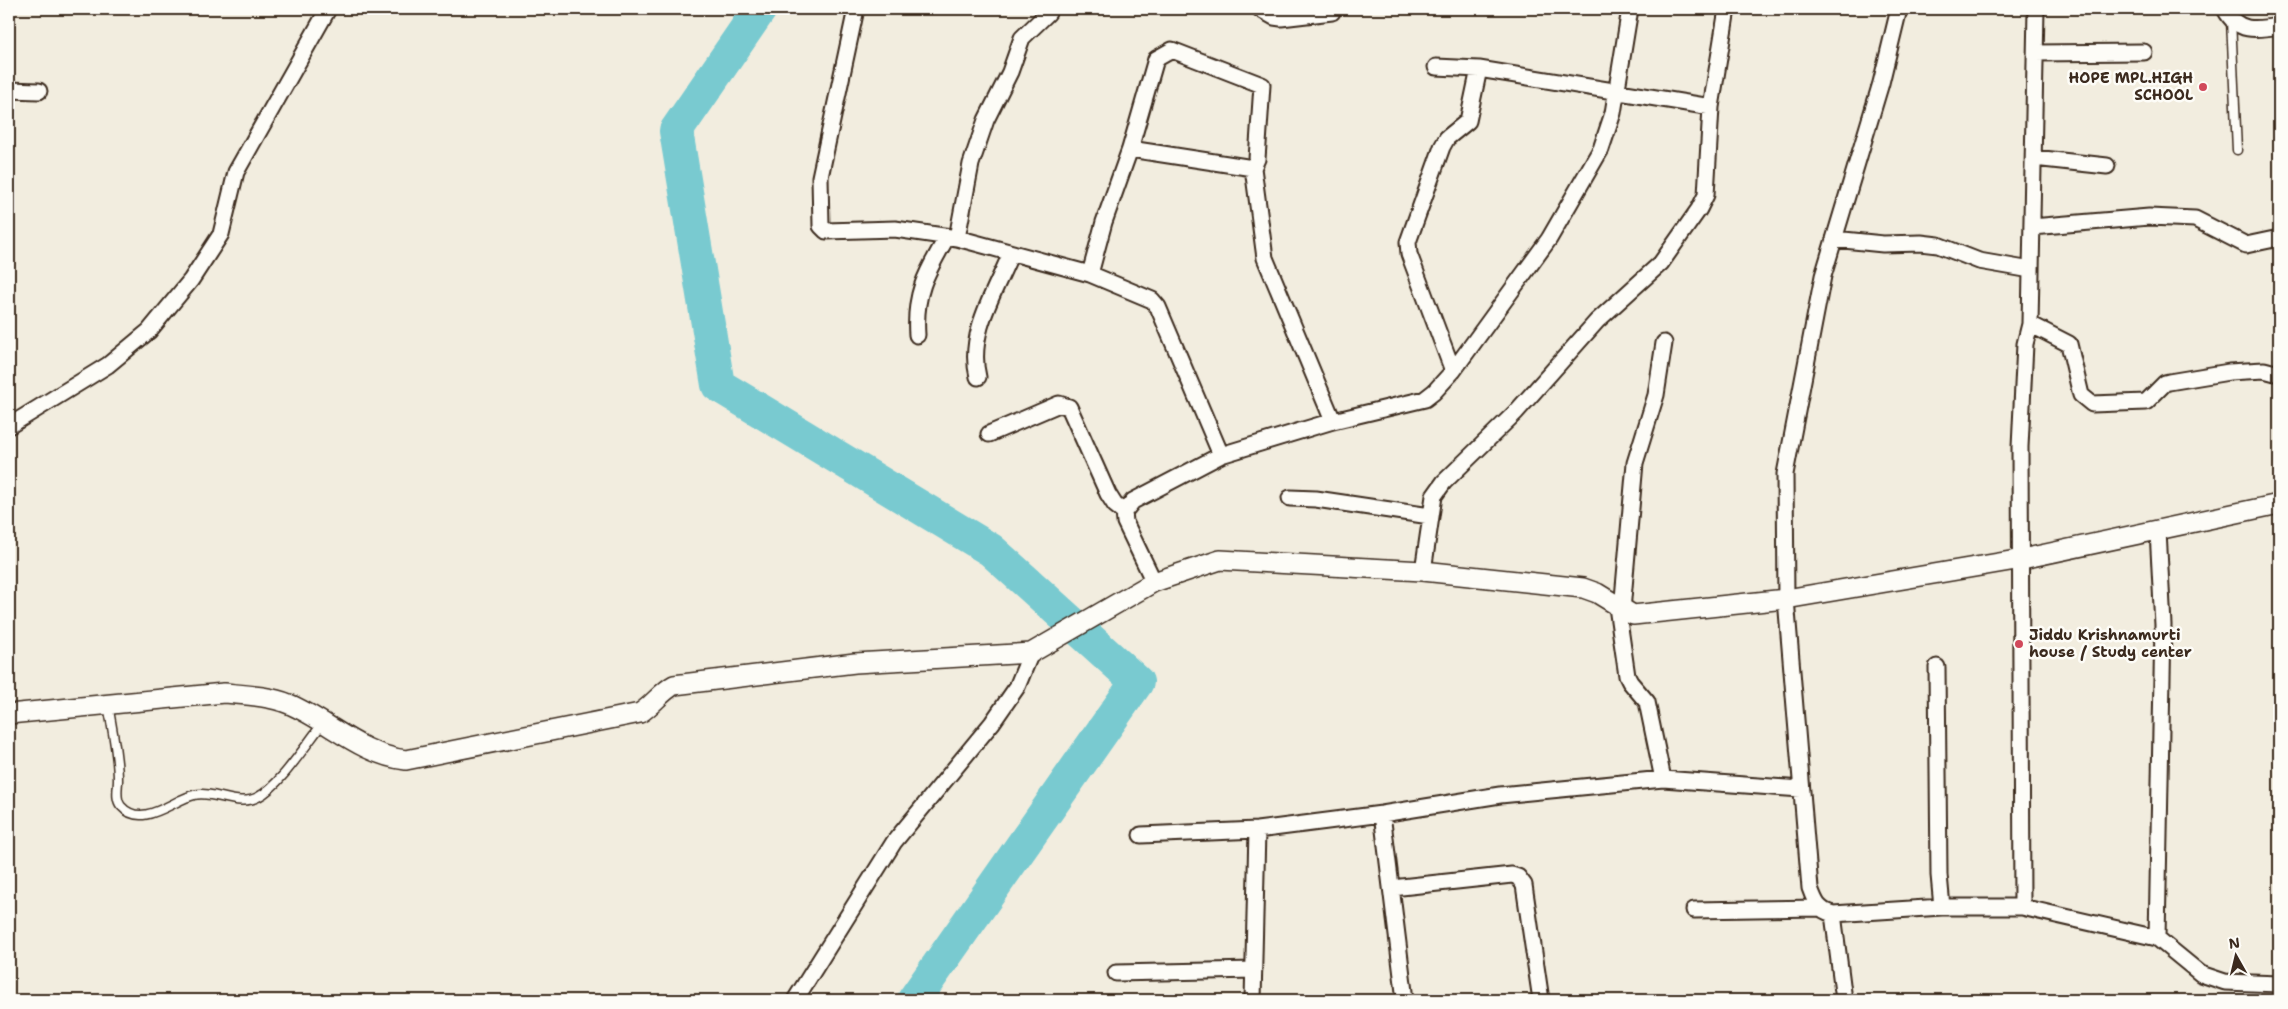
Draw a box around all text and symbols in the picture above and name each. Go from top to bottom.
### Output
place label: HOPE MPL.HIGH SCHOOL [2069,68,2193,105]
marker: HOPE MPL.HIGH SCHOOL [2197,81,2209,93]
place label: Jiddu Krishnamurti house / Study center [2029,625,2192,662]
marker: Jiddu Krishnamurti house / Study center [2013,638,2025,650]
north arrow [2210,932,2260,982]
text: N [2227,933,2241,953]

